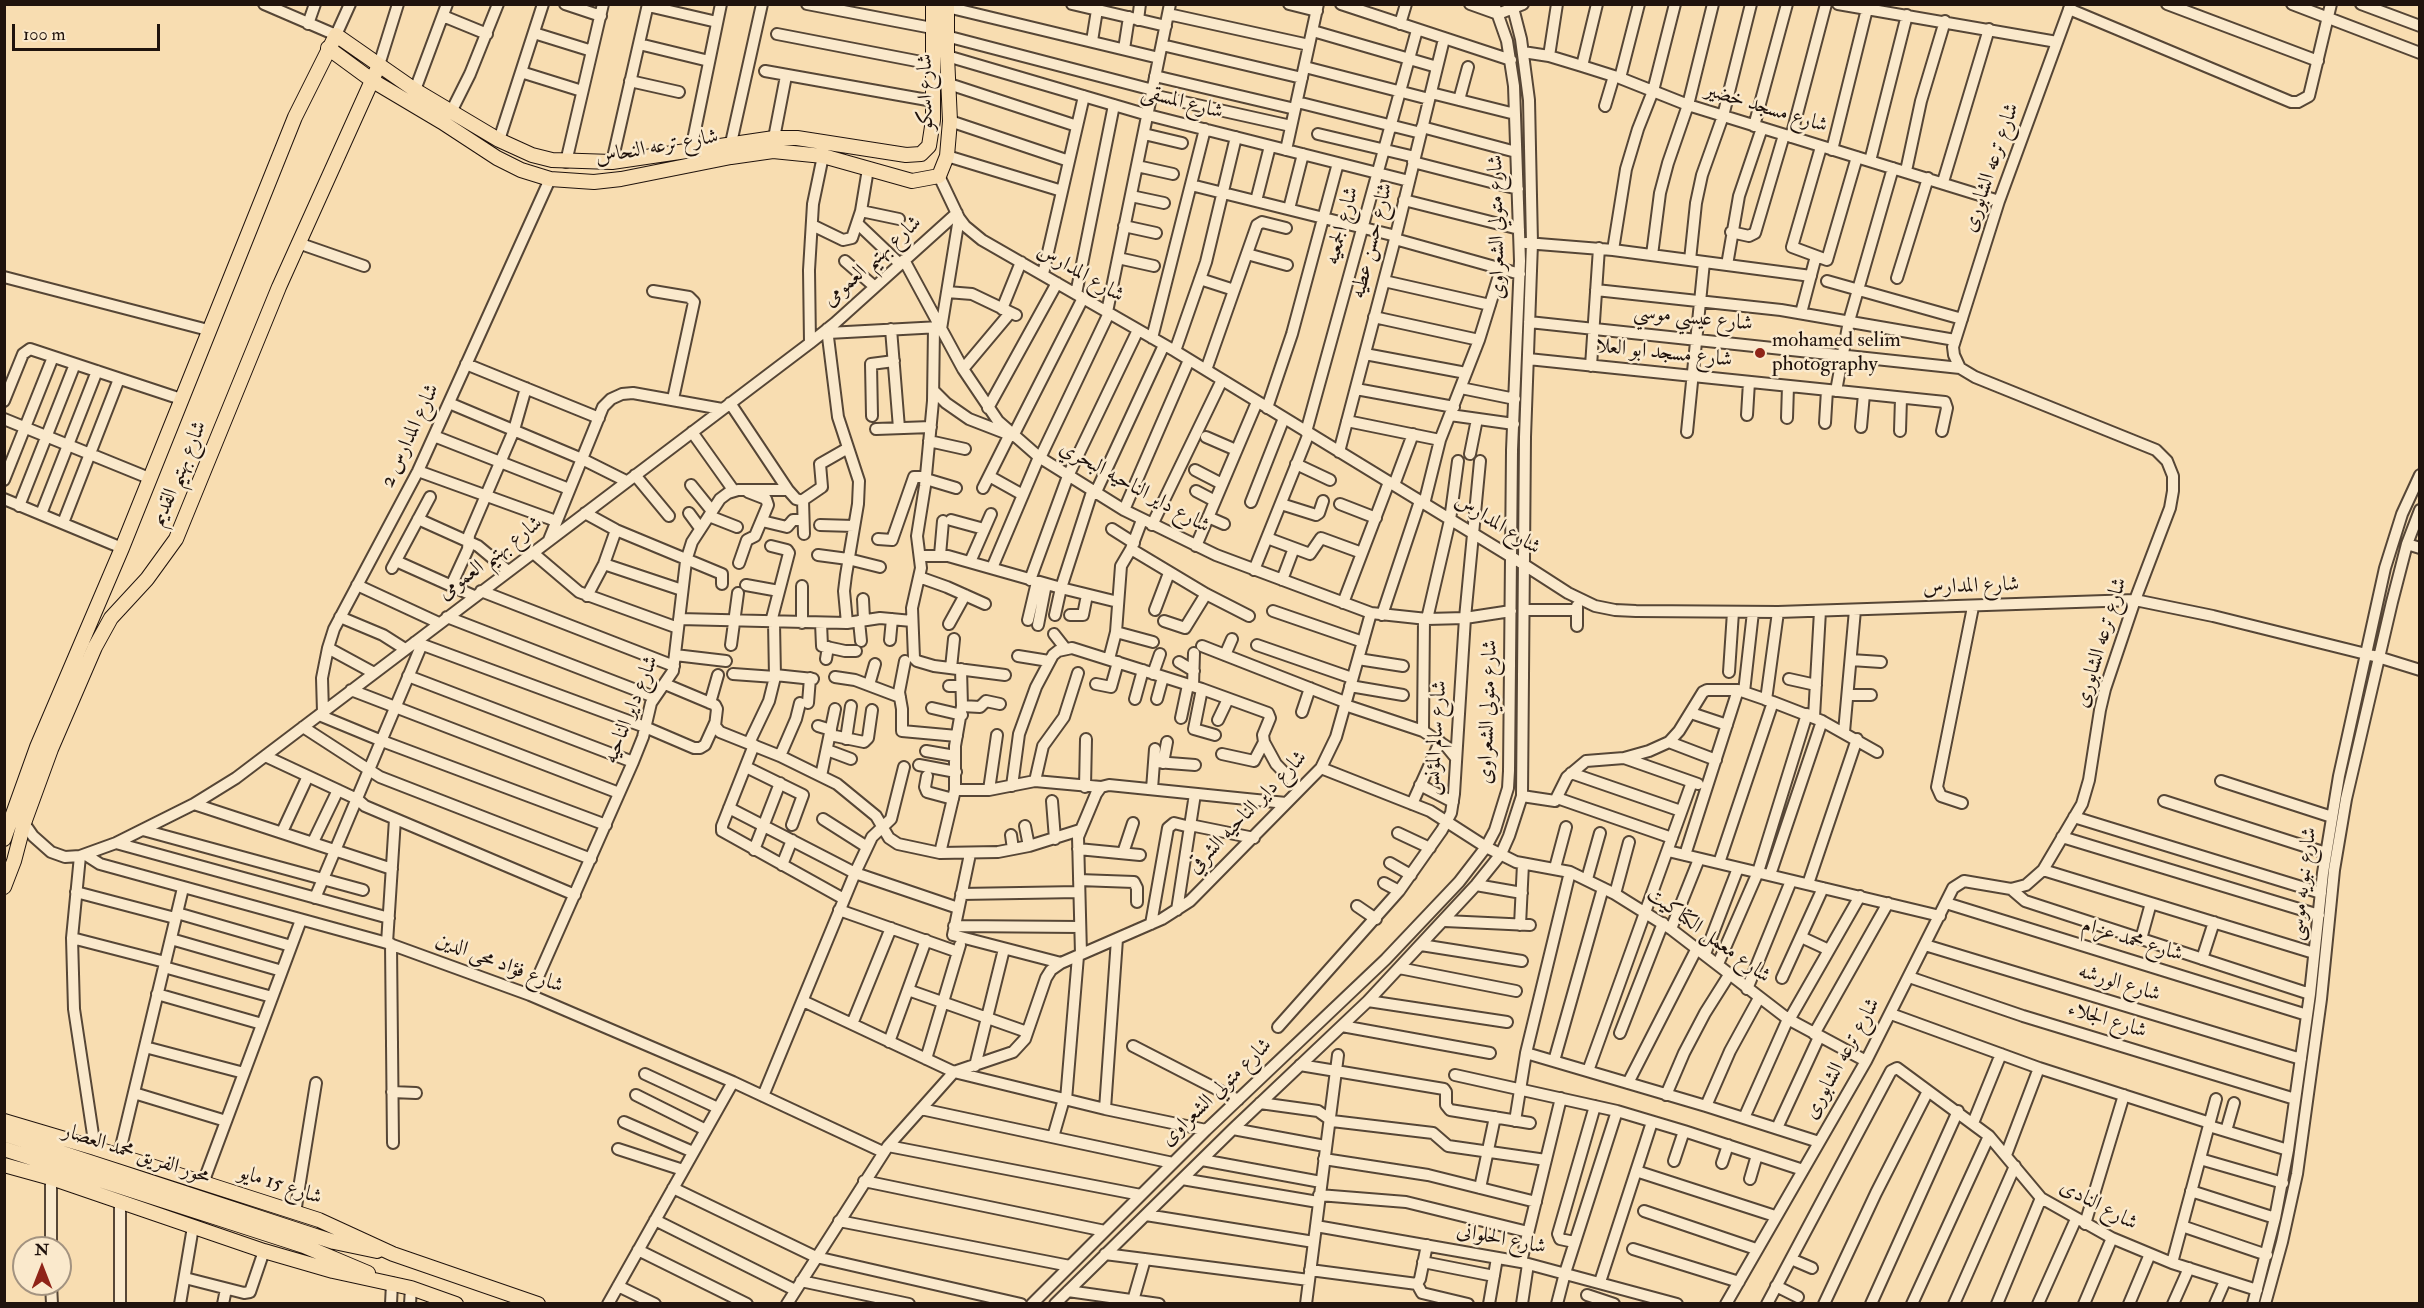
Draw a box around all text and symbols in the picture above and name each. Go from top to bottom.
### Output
scale bar [15,12,164,50]
text: 100 m [23,23,66,46]
street label: شارع اسكو [914,53,940,131]
street label: شارع مسجد خضير [1702,78,1830,140]
street label: شارع المسقى [1138,80,1226,126]
street label: شارع ترعه الشابورى [1958,100,2026,236]
street label: شارع ترعه النحاس [594,125,720,171]
street label: شارع متولي الشعراوى [1484,154,1512,300]
street label: شارع حسن عطيه [1346,180,1400,302]
street label: شارع الجمعيه [1321,184,1365,268]
street label: شارع بهتيم العمومى [818,211,928,313]
street label: شارع المدارس [1032,239,1128,309]
street label: شارع عيسي موسي [1632,300,1754,338]
place label: mohamed selim photography [1772,328,1901,378]
street label: شارع مسجد ابو العلا [1594,334,1734,374]
marker: mohamed selim photography [1753,346,1767,360]
street label: شارع المدارس 2 [376,380,446,492]
street label: شارع بهتيم القديم [147,418,213,530]
street label: شارع داير الناحيه البحري [1054,436,1214,540]
street label: شارع المدارس [1449,489,1545,561]
street label: شارع بهتيم العمومى [434,512,548,606]
street label: شارع المدارس [1922,573,2020,601]
street label: شارع ترعه الشابورى [2070,575,2134,711]
street label: شارع متولي الشعراوى [1474,639,1504,785]
street label: شارع داير الناحيه [599,652,665,768]
street label: شارع سالم المؤنس [1420,680,1454,796]
street label: شارع داير الناحيه الشرقي [1183,746,1313,880]
street label: شارع نبويه موسى [2285,826,2323,942]
street label: شارع معمل الكتاكيت [1641,883,1775,989]
street label: شارع محمد عزام [2078,914,2186,968]
street label: شارع فؤاد محى الدين [432,928,566,1000]
street label: شارع الورشه [2075,960,2163,1008]
street label: شارع ترعه الشابورى [1799,994,1887,1124]
street label: شارع الجلاء [2064,997,2150,1045]
street label: شارع متولي الشعراوى [1156,1034,1278,1152]
street label: محور الفريق محمد العصار [59,1119,213,1191]
street label: شارع 15 مايو [235,1161,325,1211]
street label: شارع النادى [2055,1175,2141,1237]
street label: شارع الحلوانى [1454,1219,1548,1261]
north arrow [12,1236,72,1296]
text: N [35,1240,49,1260]

